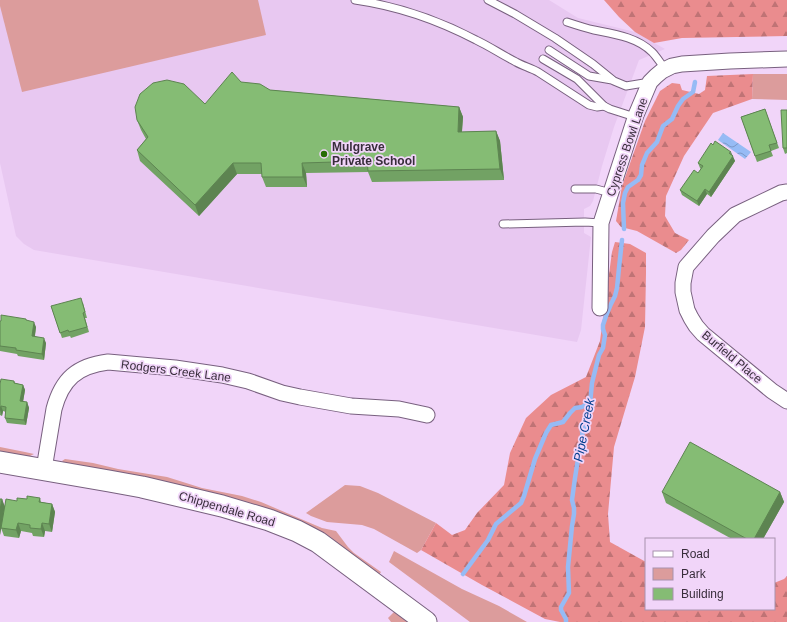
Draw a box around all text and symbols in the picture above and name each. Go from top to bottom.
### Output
street label: Cypress Bowl Lane [604,96,651,198]
place label: Mulgrave Private School [332,140,415,168]
marker: Mulgrave Private School [319,149,329,159]
street label: Burfield Place [699,328,765,386]
street label: Rodgers Creek Lane [120,357,232,385]
water label: Pipe Creek [571,396,598,463]
street label: Chippendale Road [177,489,277,529]
legend [645,538,775,610]
text: Road [681,547,710,561]
text: Park [681,567,707,581]
text: Building [681,587,724,601]

